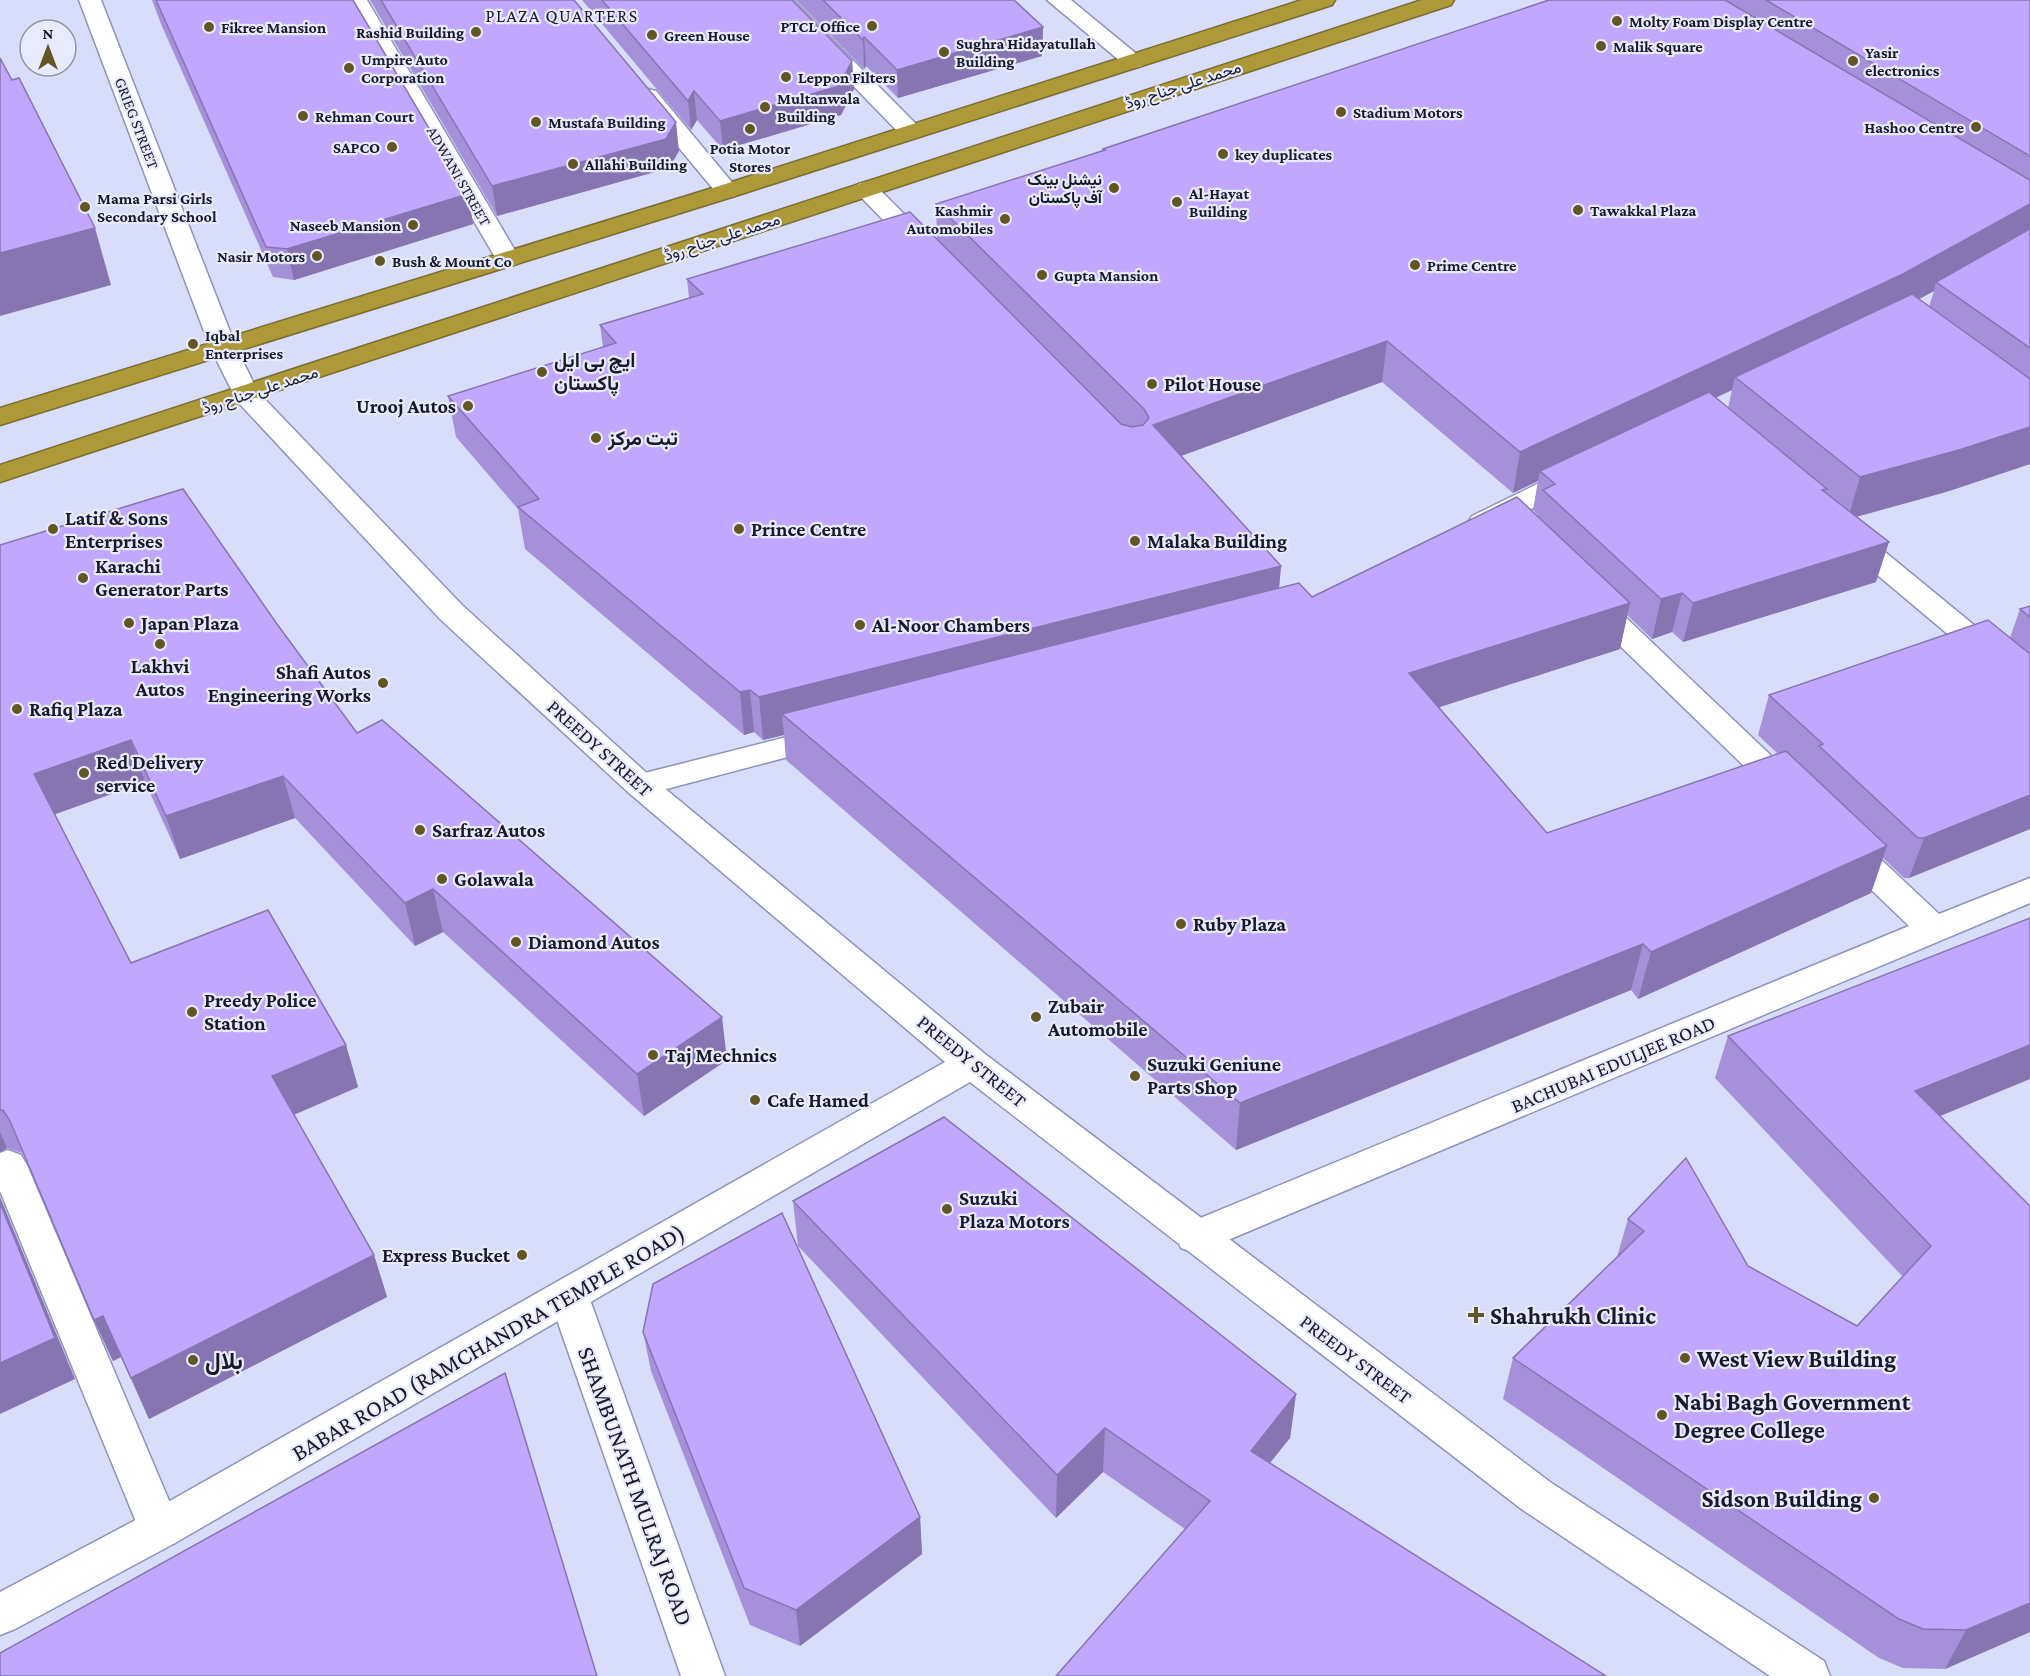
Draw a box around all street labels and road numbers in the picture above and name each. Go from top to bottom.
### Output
street label: محمد علی جناح روڈ [1123,58,1244,115]
street label: GRIEG STREET [112,75,162,171]
street label: ADWANI STREET [424,123,495,229]
street label: محمد علی جناح روڈ [662,210,783,267]
street label: محمد علی جناح روڈ [200,363,321,420]
street label: PREEDY STREET [543,695,657,801]
street label: PREEDY STREET [913,1010,1031,1112]
street label: BACHUBAI EDULJEE ROAD [1508,1011,1719,1118]
street label: BABAR ROAD (RAMCHANDRA TEMPLE ROAD) [287,1218,690,1467]
street label: PREEDY STREET [1296,1310,1416,1408]
street label: SHAMBUNATH MULRAJ ROAD [573,1343,699,1629]

